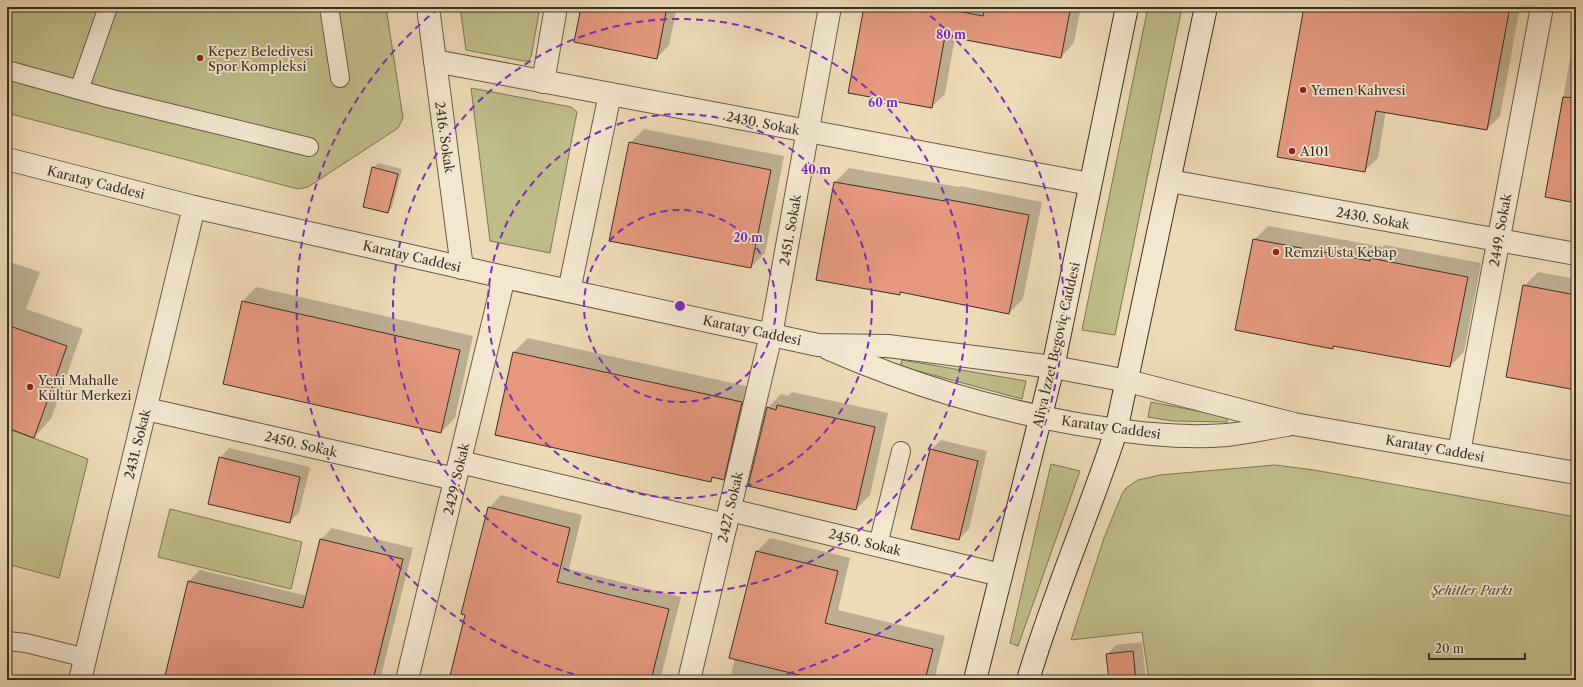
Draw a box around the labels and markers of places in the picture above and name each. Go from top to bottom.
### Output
place label: Kepez Belediyesi Spor Kompleksi [208,43,314,74]
marker: Kepez Belediyesi Spor Kompleksi [195,53,205,63]
place label: Yemen Kahvesi [1310,82,1405,98]
marker: Yemen Kahvesi [1298,85,1308,95]
place label: A101 [1299,143,1329,159]
marker: A101 [1287,146,1297,156]
place label: Remzi Usta Kebap [1284,244,1397,260]
marker: Remzi Usta Kebap [1271,247,1281,257]
centre of rings [673,299,687,313]
place label: Yeni Mahalle Kültür Merkezi [37,372,131,403]
marker: Yeni Mahalle Kültür Merkezi [25,382,35,392]

